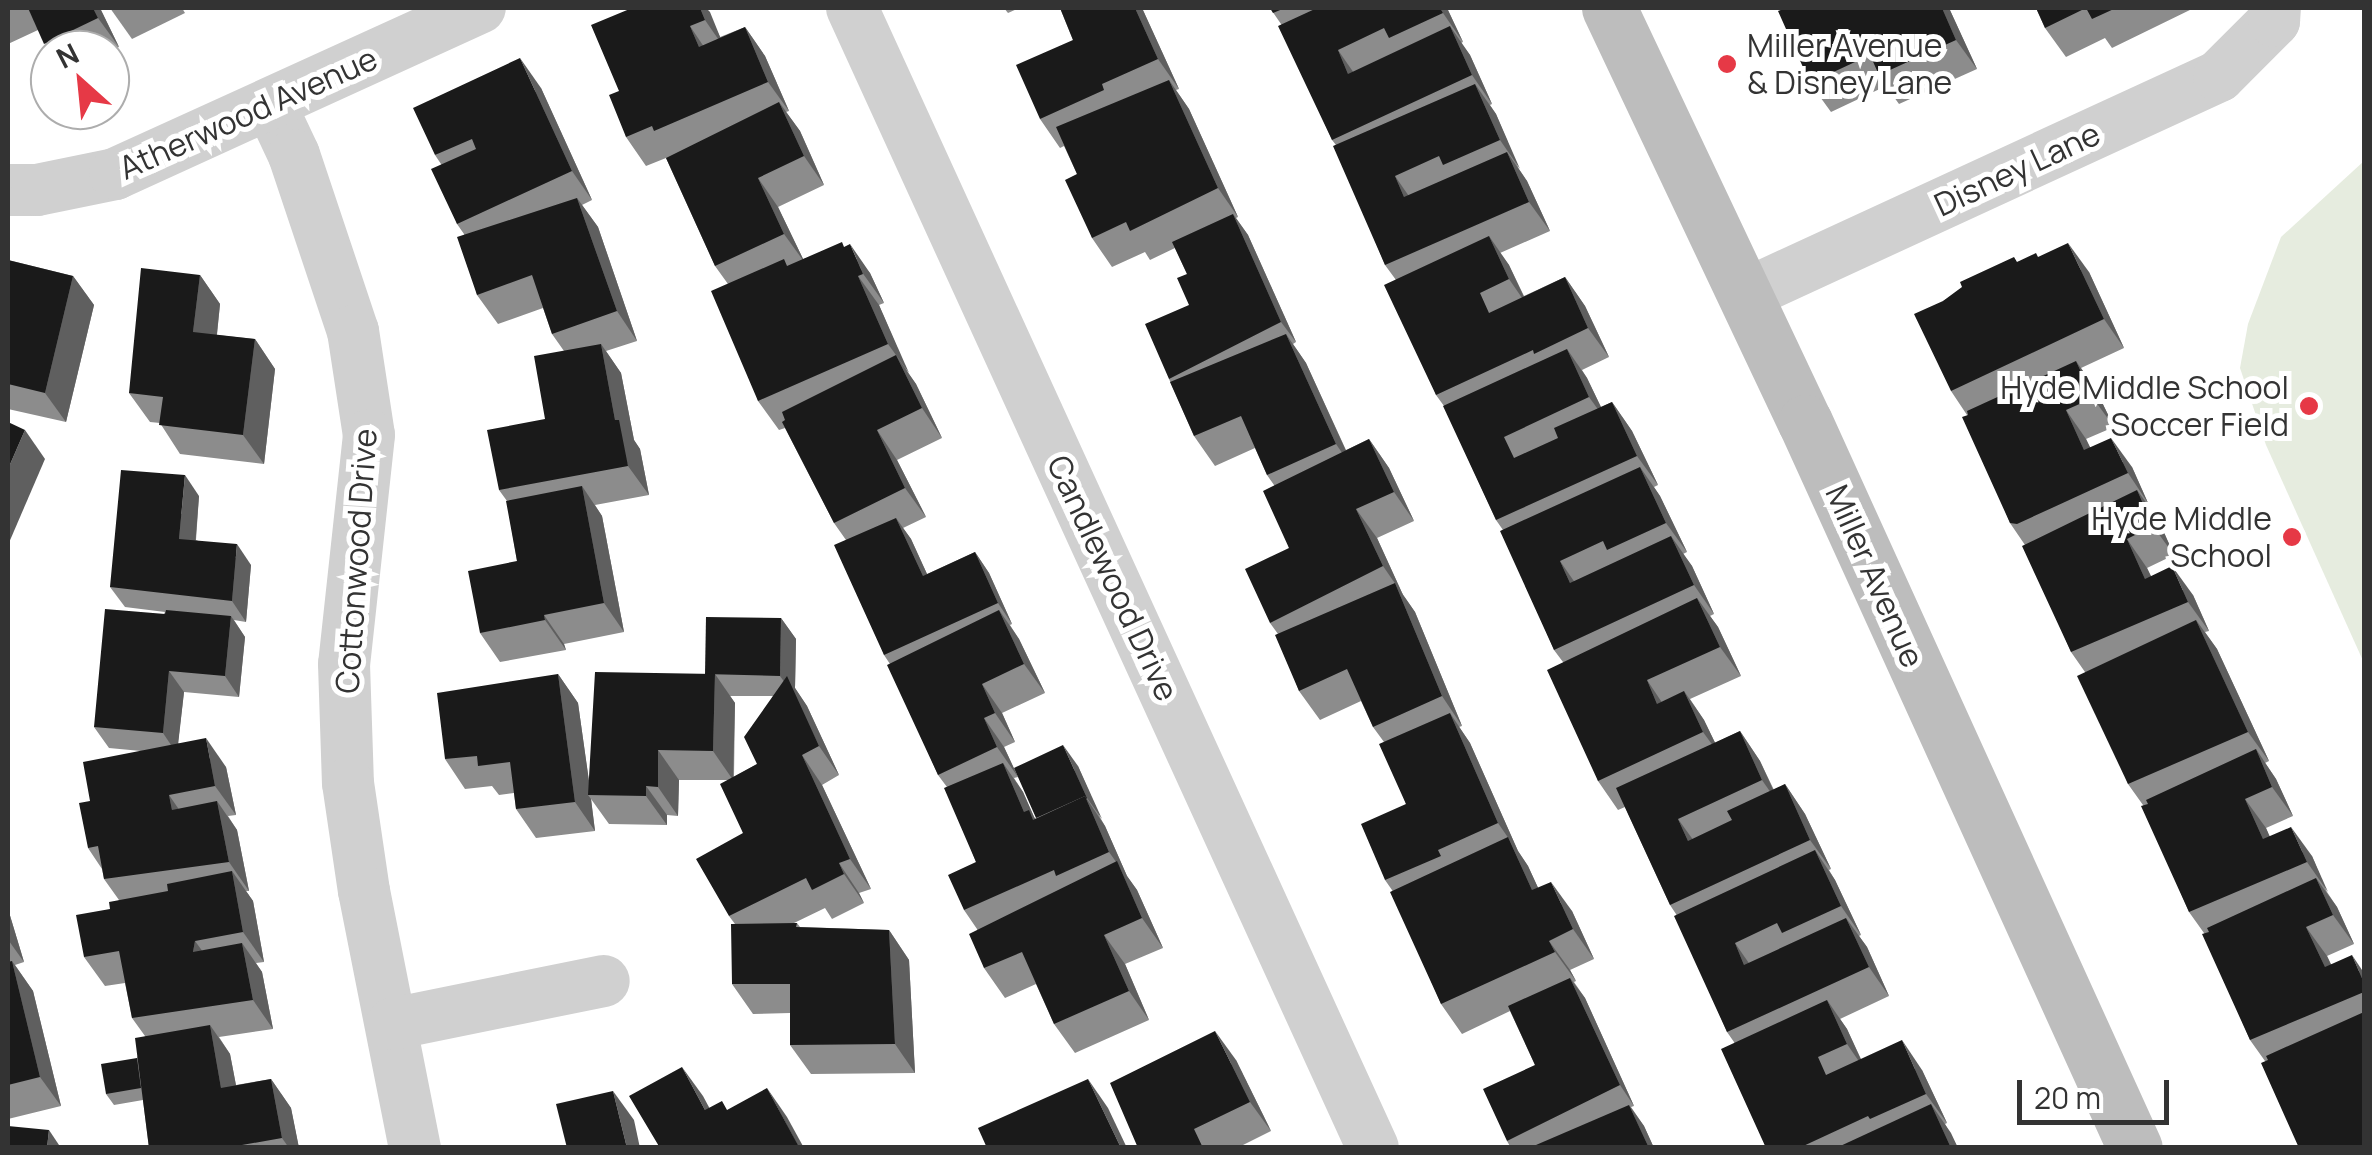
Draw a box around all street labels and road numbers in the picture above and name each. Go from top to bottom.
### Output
street label: Atherwood Avenue [113,39,383,187]
street label: Disney Lane [1928,114,2106,224]
street label: Cottonwood Drive [328,427,384,695]
street label: Candlewood Drive [1039,449,1187,707]
street label: Miller Avenue [1818,479,1932,673]

